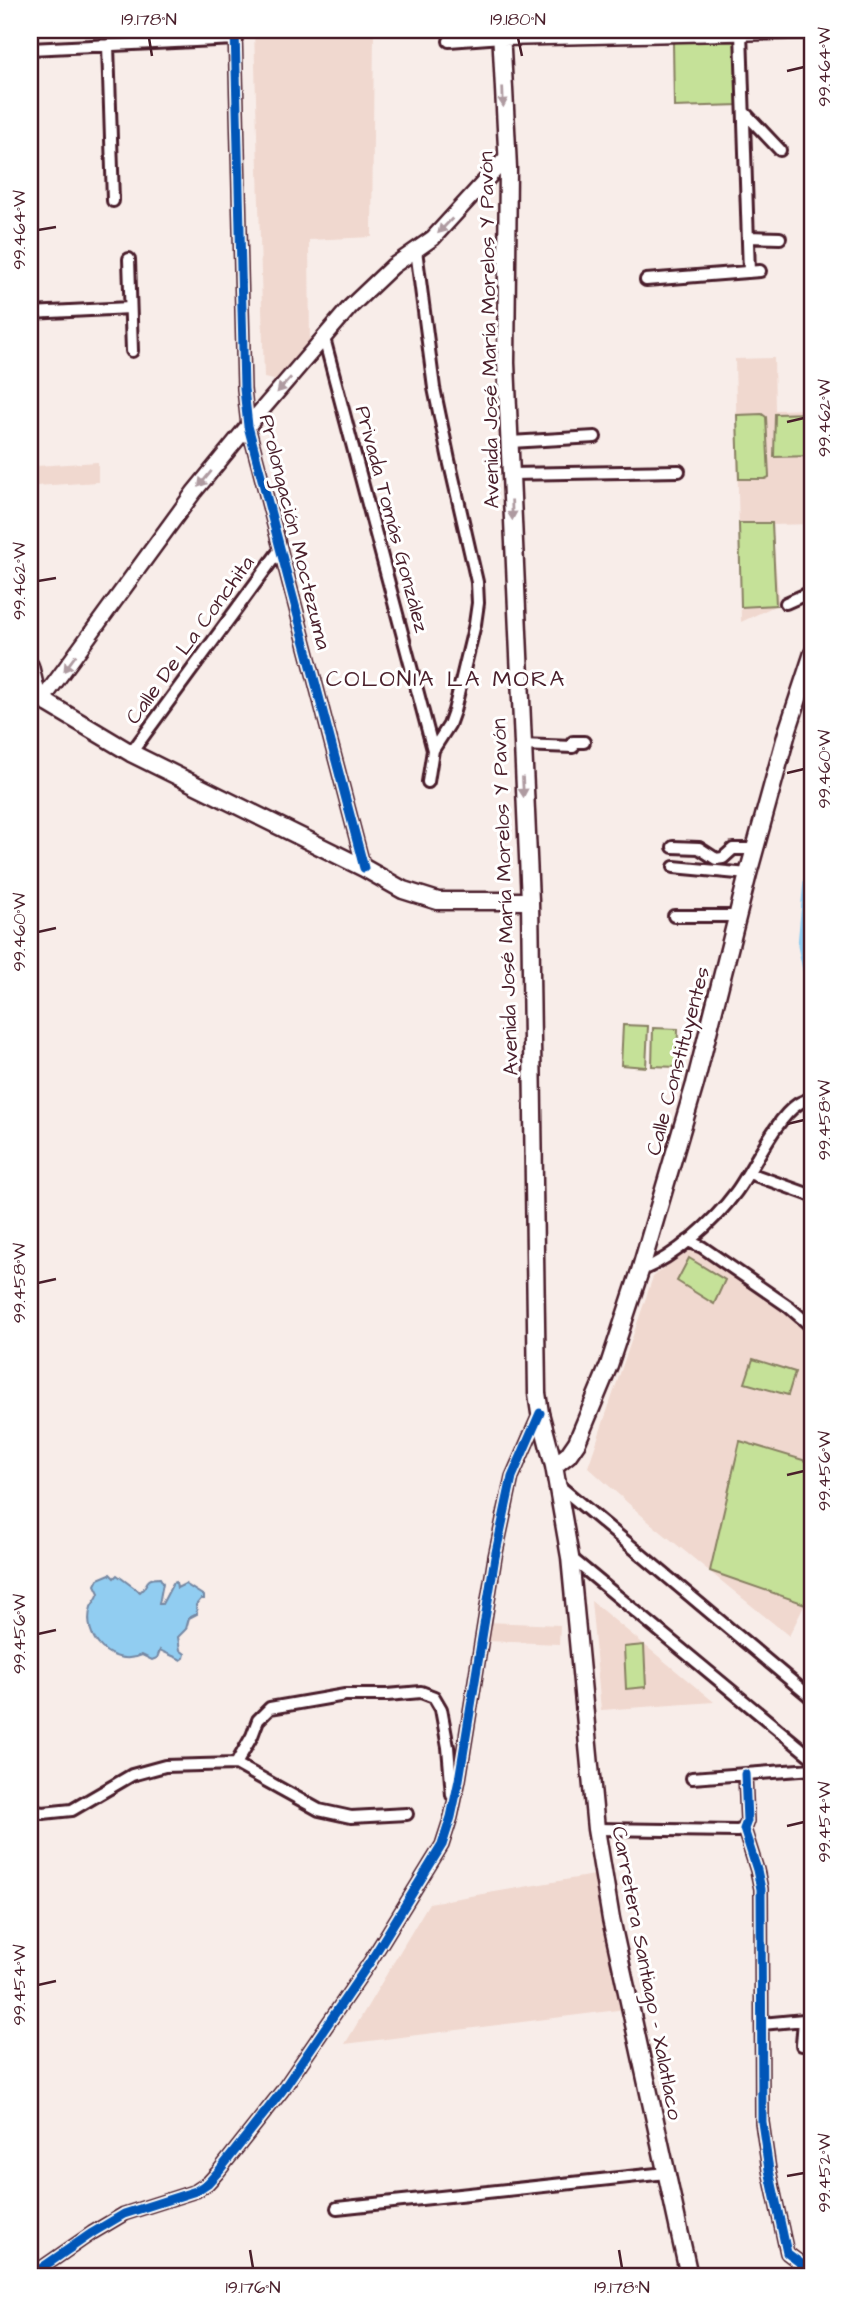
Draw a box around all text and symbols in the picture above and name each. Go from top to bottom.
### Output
text: 19.178°N [121,7,177,32]
text: 19.180°N [490,7,546,32]
text: 99.464°W [812,27,837,107]
one-way arrow [498,87,509,109]
street label: Avenida José María Morelos Y Pavón [471,151,507,509]
text: 99.464°W [7,190,32,270]
one-way arrow [437,217,453,234]
one-way arrow [276,376,292,394]
text: 99.462°W [812,379,837,457]
street label: Privada Tomás González [348,402,436,636]
street label: Prolongación Moctezuma [250,411,338,653]
one-way arrow [197,470,212,488]
one-way arrow [507,500,518,522]
text: 99.462°W [7,542,32,620]
street label: Calle De La Conchita [119,549,261,730]
one-way arrow [63,653,77,672]
district label: COLONIA LA MORA [326,663,566,695]
street label: Avenida José María Morelos Y Pavón [484,718,526,1076]
text: 99.460°W [812,730,837,808]
one-way arrow [518,776,529,798]
text: 99.460°W [7,893,32,971]
street label: Calle Constituyentes [639,963,719,1159]
text: 99.458°W [812,1080,837,1160]
text: 99.458°W [7,1243,32,1323]
text: 99.456°W [812,1431,837,1511]
text: 99.456°W [7,1594,32,1674]
text: 99.454°W [812,1781,837,1863]
street label: Carretera Santiago - Xalatlaco [602,1824,690,2123]
text: 99.454°W [7,1944,32,2026]
text: 99.452°W [812,2133,837,2213]
text: 19.176°N [226,2275,280,2300]
text: 19.178°N [594,2275,650,2300]

